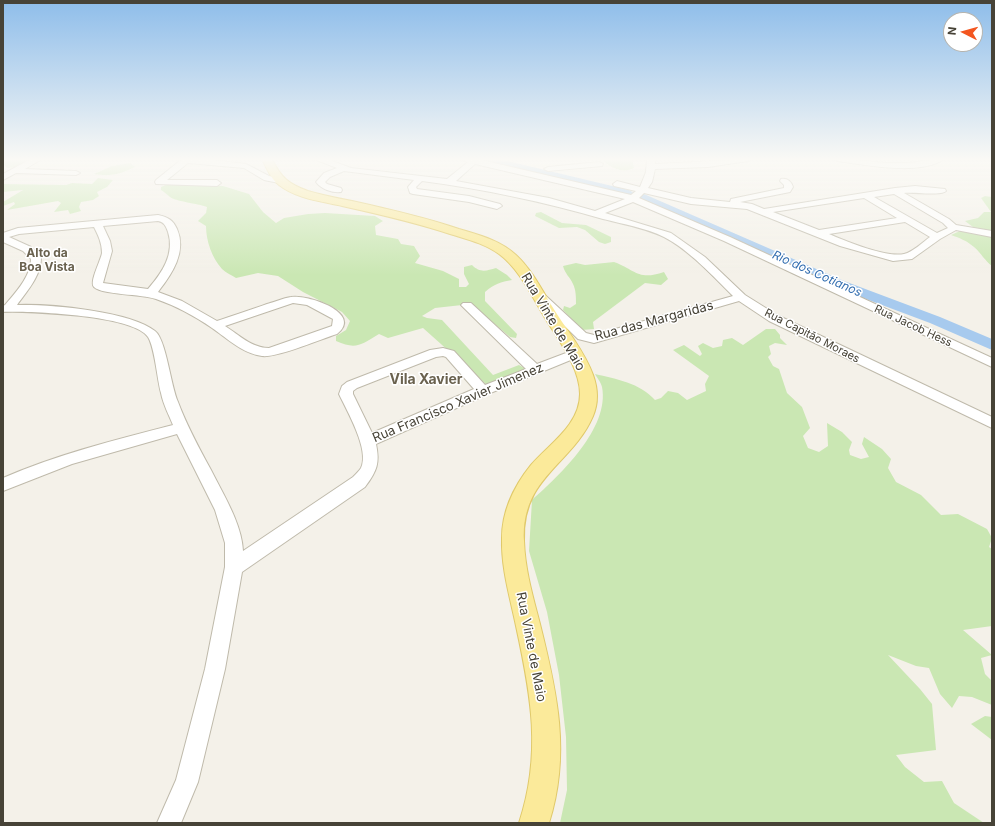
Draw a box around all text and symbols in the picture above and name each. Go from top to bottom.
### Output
north arrow [943,12,983,52]
text: N [945,26,959,36]
district label: Alto da Boa Vista [19,246,75,274]
water label: Rio dos Cotianos [770,248,864,300]
street label: Rua Vinte de Maio [518,270,588,374]
street label: Rua das Margaridas [593,298,715,344]
street label: Rua Jacob Hess [872,302,954,350]
street label: Rua Capitão Moraes [762,306,862,366]
street label: Rua Francisco Xavier Jimenez [370,360,546,446]
district label: Vila Xavier [389,372,463,388]
street label: Rua Vinte de Maio [513,591,549,703]

